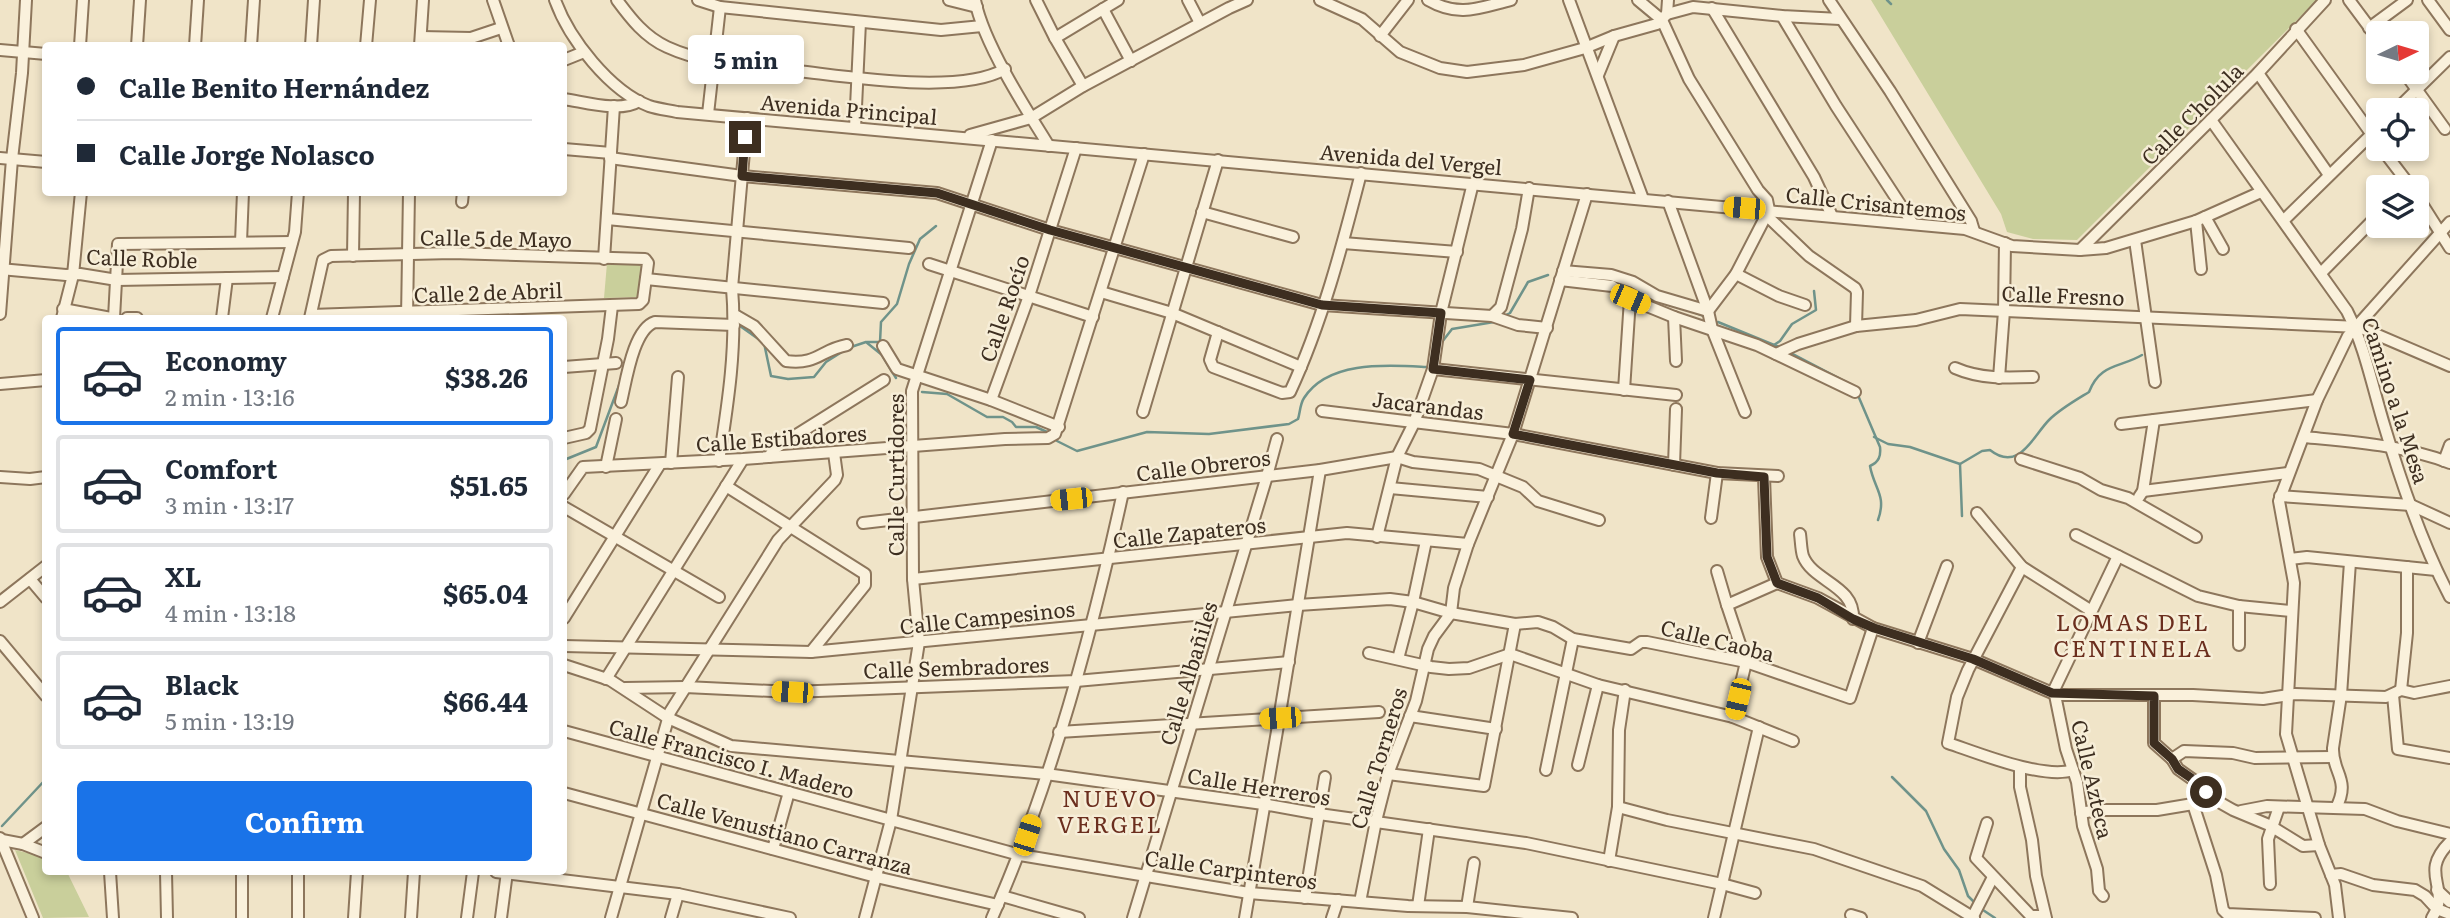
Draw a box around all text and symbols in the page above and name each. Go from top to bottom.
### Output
north arrow [2366,21,2429,84]
map controls [2366,21,2429,238]
callout: 5 min [687,36,803,85]
text: 5 min [714,42,778,76]
street label: Calle Cholula [2133,54,2250,171]
text: Calle Benito Hernández [119,67,429,106]
street label: Avenida Principal [759,85,939,131]
button: locate [2366,98,2429,161]
route end [729,121,761,153]
text: Calle Jorge Nolasco [119,134,375,173]
street label: Avenida del Vergel [1319,135,1503,181]
button: layers [2366,175,2429,238]
street label: Calle Crisantemos [1784,177,1968,227]
car [1723,196,1766,220]
street label: Calle 5 de Mayo [420,220,572,254]
street label: Calle Roble [86,240,198,274]
street label: Calle Rocío [970,250,1036,366]
street label: Calle 2 de Abril [413,273,563,309]
street label: Calle Fresno [2001,276,2125,312]
car [1607,281,1654,317]
street label: Camino a la Mesa [2355,313,2439,488]
text: Economy [165,340,287,379]
icon: car [81,345,144,408]
text: $38.26 [445,357,528,396]
text: 2 min · 13:16 [165,379,295,413]
street label: Jacarandas [1371,382,1485,426]
street label: Calle Curtidores [879,394,910,556]
street label: Calle Estibadores [695,416,867,458]
street label: Calle Obreros [1134,440,1272,488]
text: Comfort [165,448,277,487]
icon: car [81,453,144,516]
text: $51.65 [450,465,528,504]
car [1050,486,1093,512]
text: 3 min · 13:17 [165,487,294,521]
street label: Calle Zapateros [1111,508,1267,554]
text: XL [165,556,202,595]
icon: car [81,561,144,624]
text: $65.04 [443,573,528,612]
street label: Calle Campesinos [898,591,1076,641]
text: 4 min · 13:18 [165,595,296,629]
street label: Calle Albañiles [1150,597,1224,749]
district label: LOMAS DEL CENTINELA [2053,604,2213,664]
street label: Calle Caoba [1658,610,1779,668]
street label: Calle Sembradores [863,647,1049,685]
text: Black [165,664,239,703]
icon: car [81,669,144,732]
car [1724,676,1753,722]
car [771,680,814,704]
text: $66.44 [443,681,528,720]
street label: Calle Torneros [1341,683,1413,833]
text: 5 min · 13:19 [165,703,294,737]
car [1259,706,1302,730]
street label: Calle Francisco I. Madero [606,709,858,805]
street label: Calle Azteca [2065,716,2123,842]
street label: Calle Herreros [1185,758,1333,812]
route start [2190,776,2222,808]
district label: NUEVO VERGEL [1057,780,1163,840]
button: Confirm [77,781,532,861]
street label: Calle Venustiano Carranza [654,783,917,881]
car [1011,812,1044,858]
street label: Calle Carpinteros [1143,841,1319,895]

